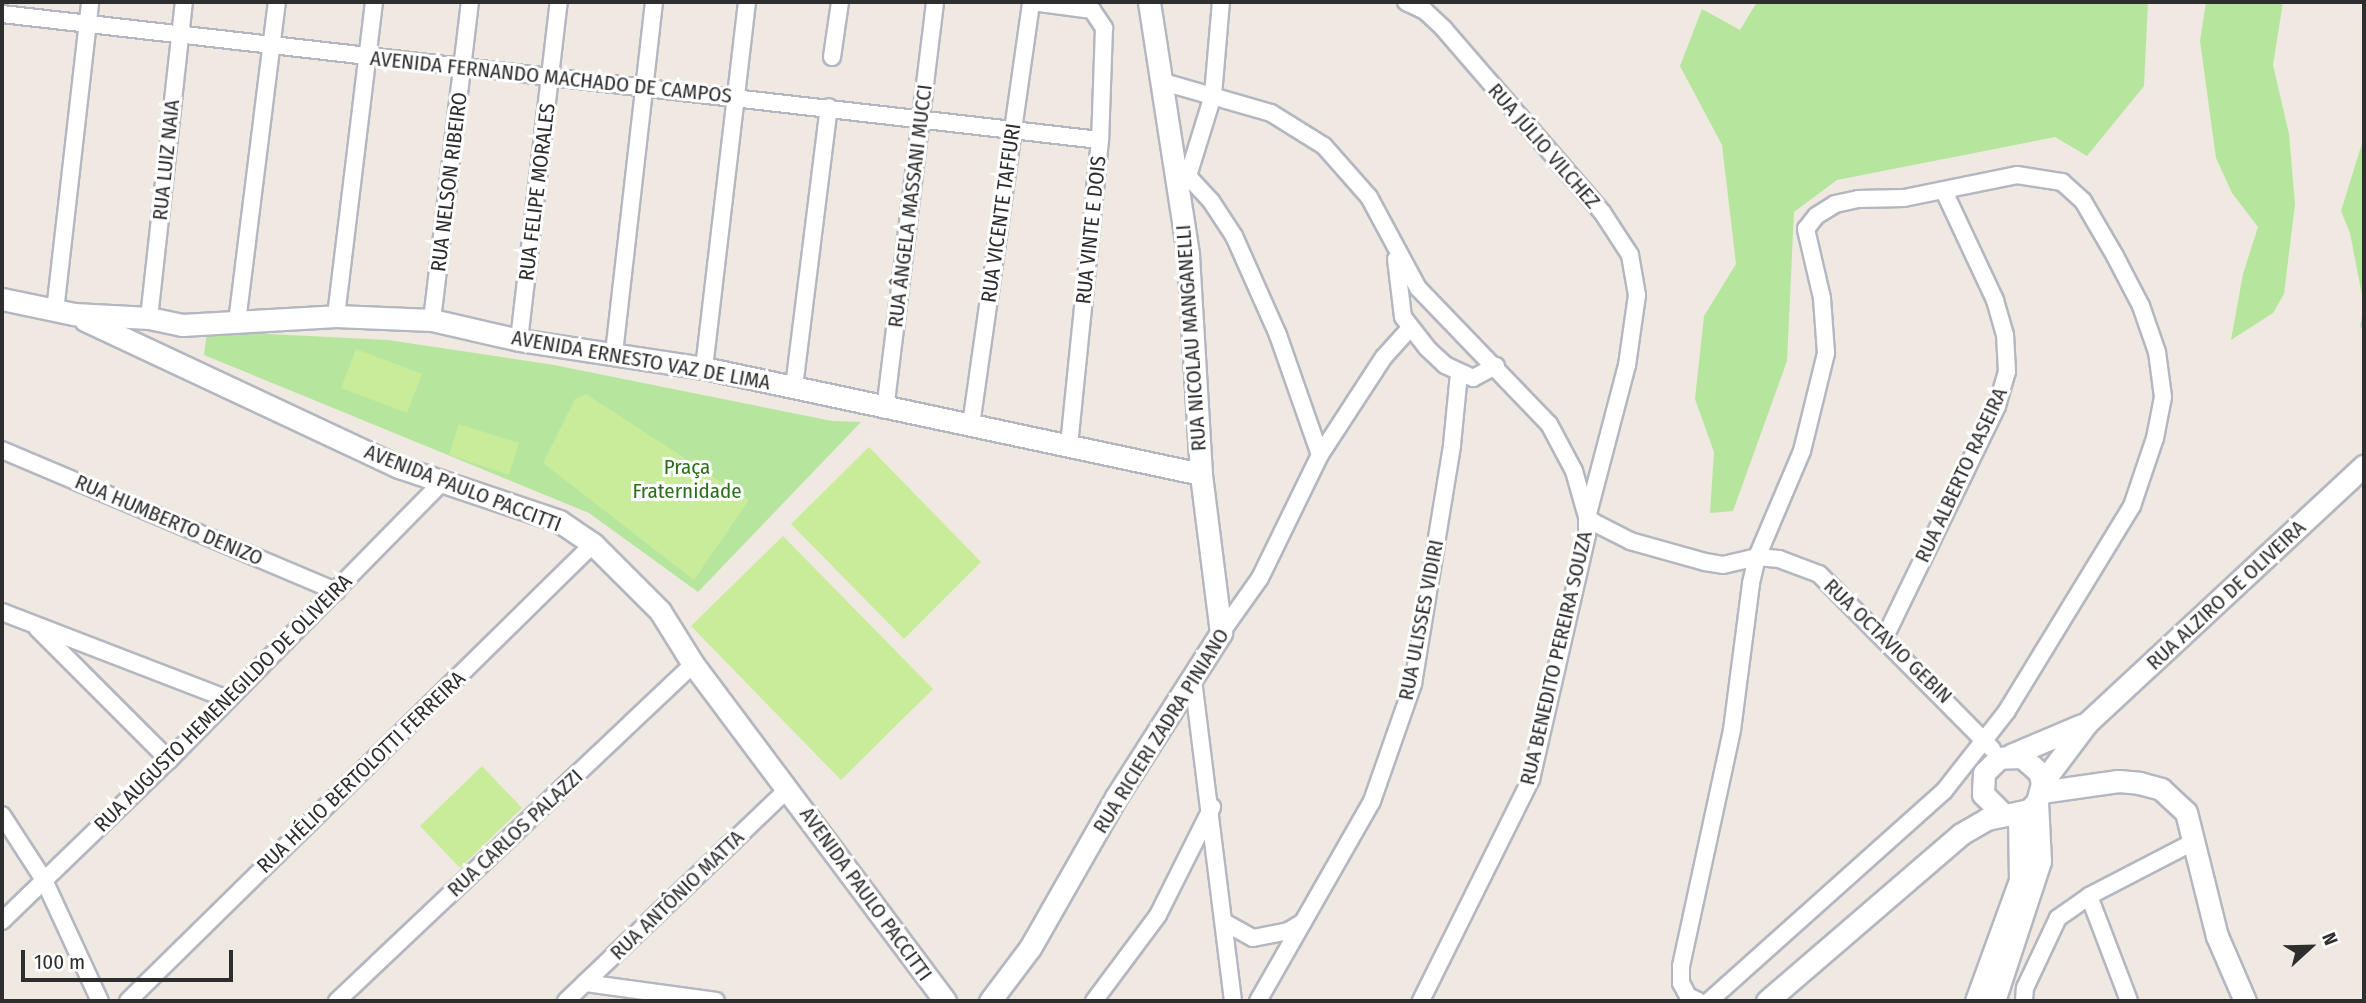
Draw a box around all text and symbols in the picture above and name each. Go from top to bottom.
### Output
street label: AVENIDA FERNANDO MACHADO DE CAMPOS [369,45,733,109]
street label: RUA JÚLIO VILCHEZ [1483,78,1605,214]
street label: RUA ÂNGELA MASSANI MUCCI [883,83,937,329]
street label: RUA NELSON RIBEIRO [425,91,473,273]
street label: RUA LUIZ NAIA [147,98,185,222]
street label: RUA FELIPE MORALES [514,102,560,282]
street label: RUA VICENTE TAFFURI [976,122,1026,304]
street label: RUA VINTE E DOIS [1071,155,1111,305]
street label: RUA NICOLAU MANGANELLI [1171,224,1211,452]
street label: AVENIDA ERNESTO VAZ DE LIMA [510,325,772,395]
street label: RUA ALBERTO RASEIRA [1909,384,2013,566]
street label: AVENIDA PAULO PACCITTI [361,439,565,537]
park label: Praça Fraternidade [632,454,742,504]
street label: RUA HUMBERTO DENIZO [71,469,267,571]
street label: RUA ALZIRO DE OLIVEIRA [2141,515,2311,675]
street label: RUA BENEDITO PEREIRA SOUZA [1514,529,1598,787]
street label: RUA ULISSES VIDIRI [1393,538,1449,702]
street label: RUA AUGUSTO HEMENEGILDO DE OLIVEIRA [89,569,357,837]
street label: RUA OCTAVIO GEBIN [1819,573,1957,709]
street label: RUA RICIERI ZADRA PINIANO [1088,624,1234,838]
street label: RUA HÉLIO BERTOLOTTI FERREIRA [252,666,470,878]
street label: RUA CARLOS PALAZZI [442,764,588,902]
street label: AVENIDA PAULO PACCITTI [794,802,938,986]
street label: RUA ANTÔNIO MATTA [605,825,749,965]
north arrow [2275,912,2345,982]
text: N [2317,929,2343,949]
scale bar [24,936,236,980]
text: 100 m [34,949,85,975]

